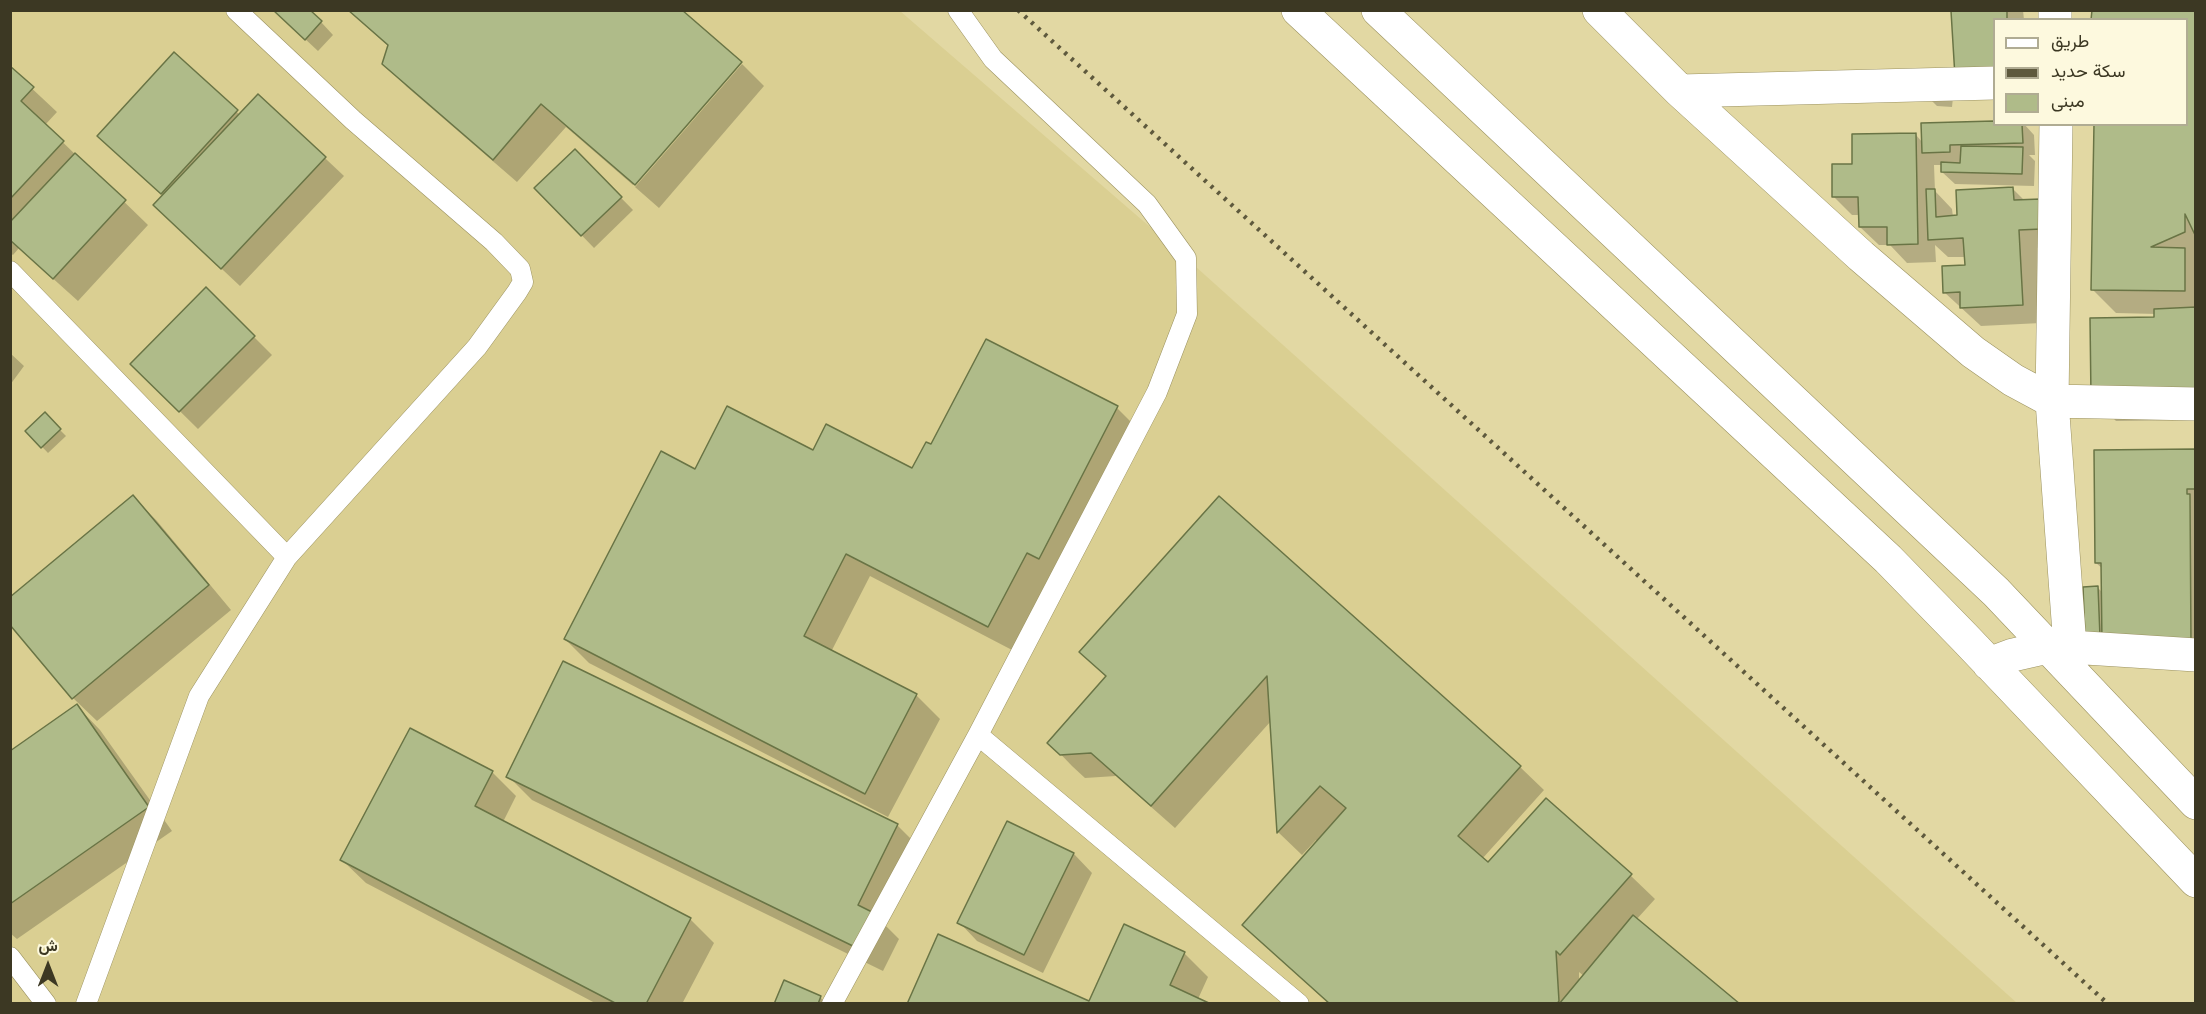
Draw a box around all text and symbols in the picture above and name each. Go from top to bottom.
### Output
legend [1993,18,2188,126]
text: طريق [2051,29,2089,57]
text: سكة حديد [2051,59,2125,87]
text: مبنى [2051,89,2085,117]
text: ش [38,935,58,960]
north arrow [18,936,78,996]

